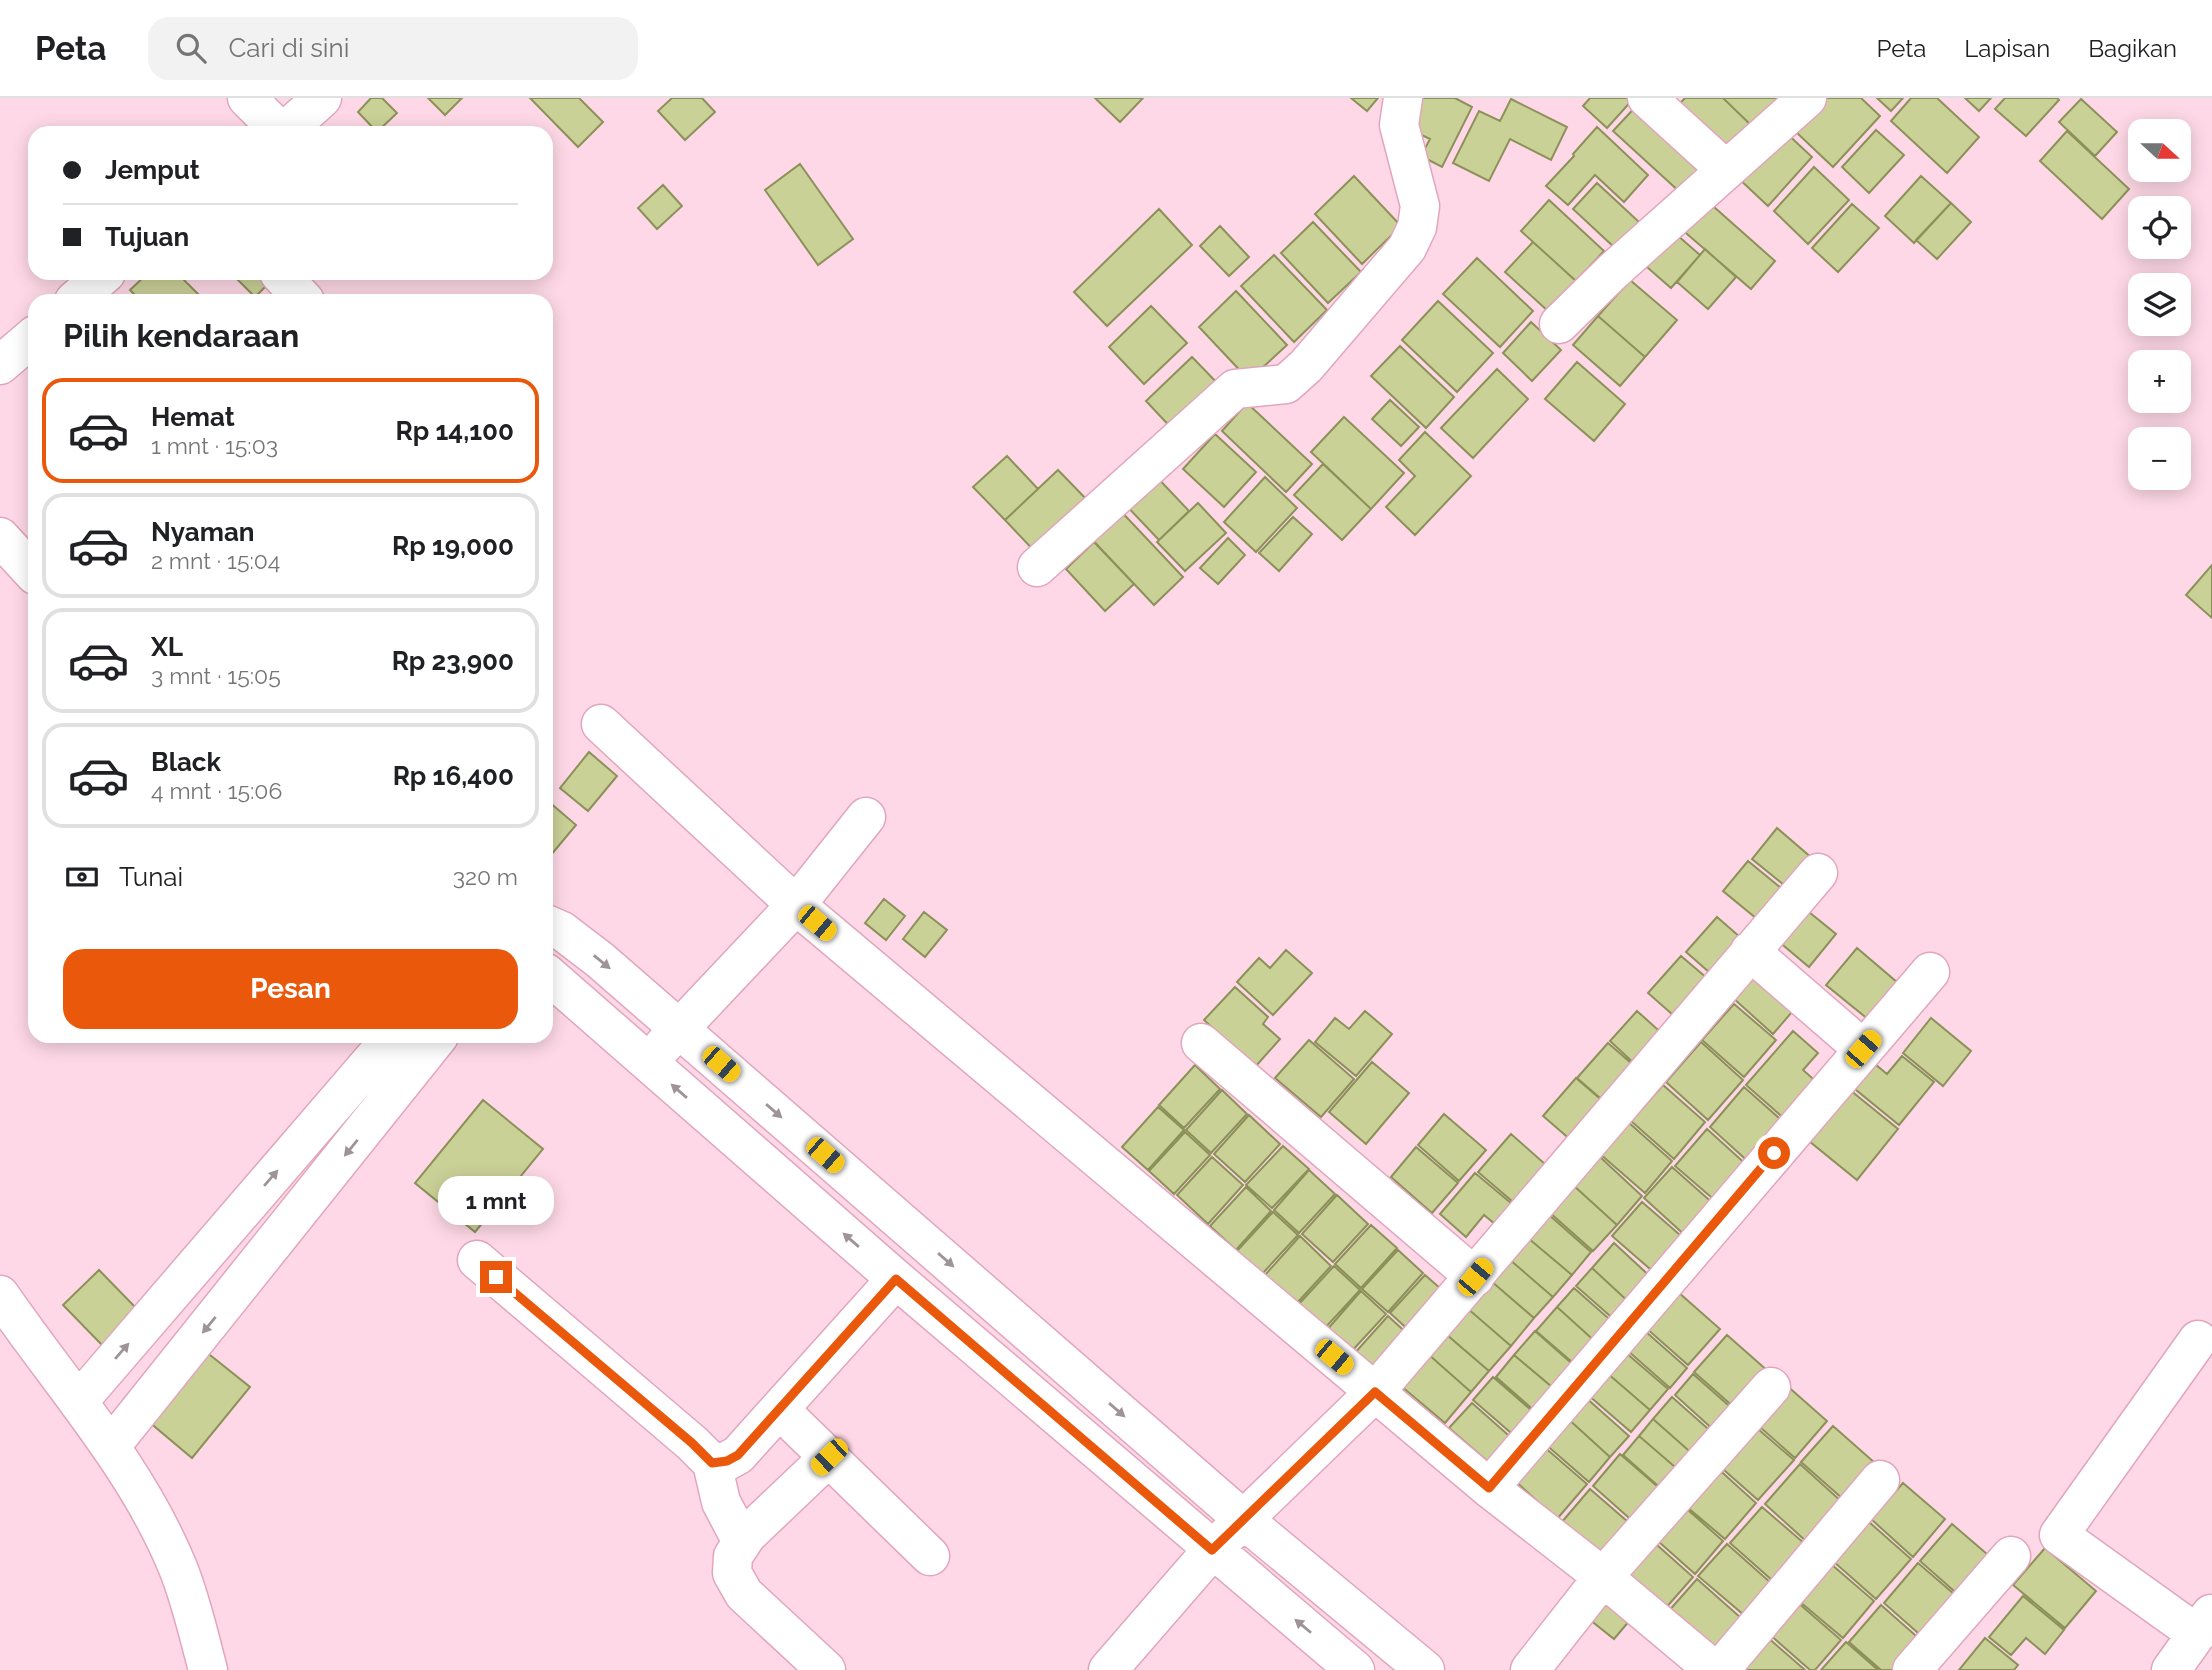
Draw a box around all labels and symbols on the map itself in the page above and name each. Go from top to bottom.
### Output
north arrow [2128,119,2191,182]
car [795,901,840,945]
one-way arrow [593,954,610,969]
car [1842,1026,1885,1072]
car [699,1042,744,1086]
one-way arrow [670,1084,687,1099]
one-way arrow [766,1103,783,1118]
car [803,1133,848,1177]
route start [1758,1137,1790,1169]
one-way arrow [344,1138,359,1156]
one-way arrow [263,1170,278,1187]
callout: 1 mnt [438,1176,554,1224]
one-way arrow [842,1233,859,1248]
one-way arrow [937,1252,955,1268]
car [1454,1254,1497,1300]
route end [480,1261,512,1293]
one-way arrow [201,1315,216,1333]
car [1312,1335,1357,1379]
one-way arrow [114,1342,129,1359]
one-way arrow [1108,1402,1126,1418]
car [807,1435,852,1479]
one-way arrow [1294,1618,1312,1634]

